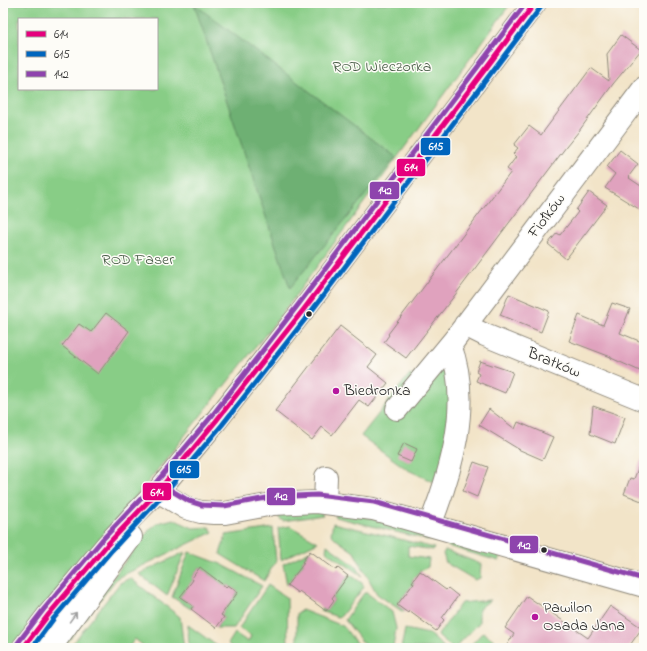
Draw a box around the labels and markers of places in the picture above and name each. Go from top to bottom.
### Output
unlabelled marker [304,309,314,319]
place label: Biedronka [343,379,411,403]
marker: Biedronka [331,386,341,396]
unlabelled marker [539,545,549,555]
place label: Pawilon Osada Jana [543,596,625,638]
marker: Pawilon Osada Jana [530,612,540,622]

